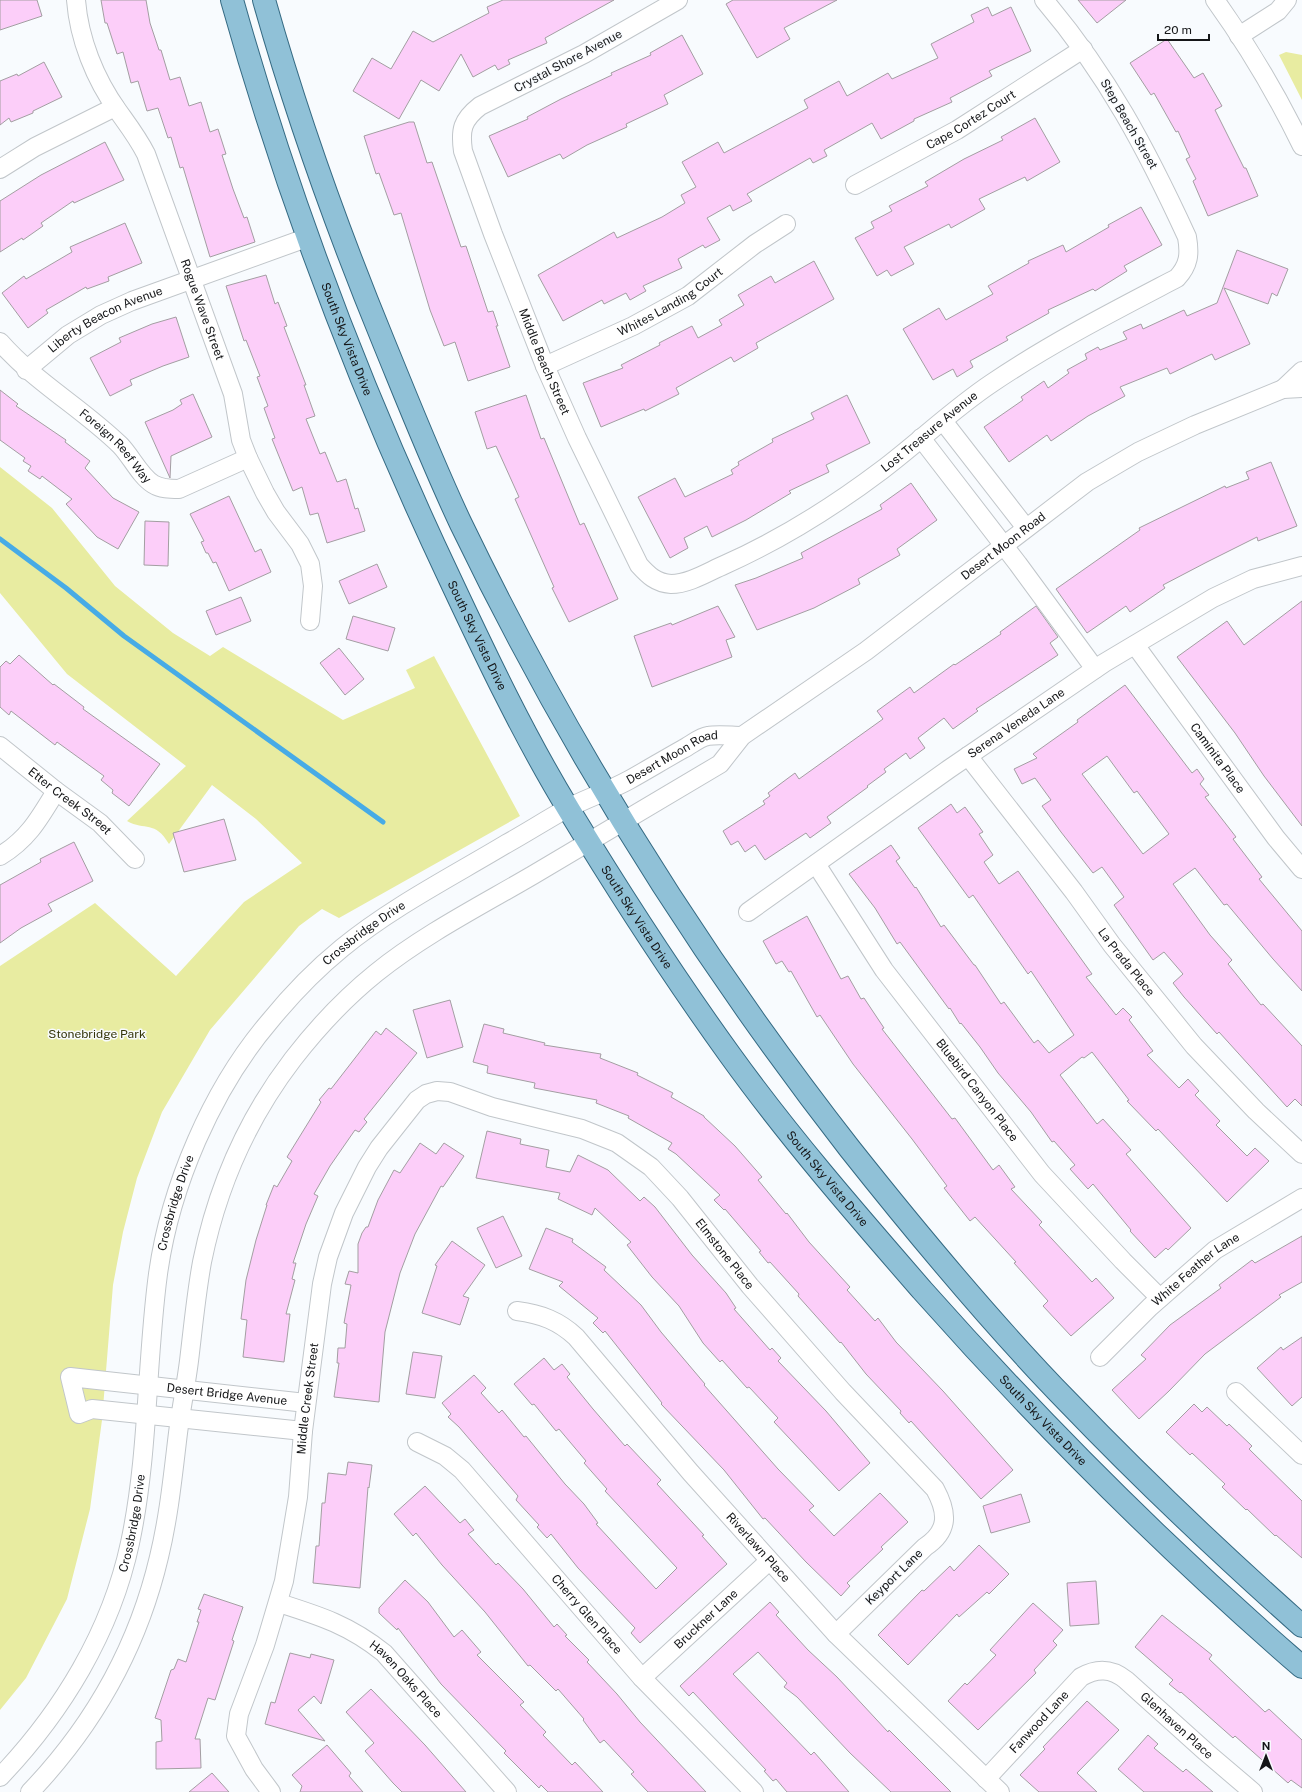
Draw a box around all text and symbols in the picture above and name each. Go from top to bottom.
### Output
scale bar [1158,16,1209,42]
text: 20 m [1164,23,1192,37]
street label: Crystal Shore Avenue [512,26,625,95]
street label: Step Beach Street [1097,76,1161,172]
street label: Cape Cortez Court [924,87,1019,152]
street label: Rogue Wave Street [178,257,227,362]
street label: Whites Landing Court [615,264,726,339]
street label: South Sky Vista Drive [318,281,375,398]
street label: Liberty Beacon Avenue [45,284,165,356]
street label: Middle Beach Street [516,306,573,417]
street label: Lost Treasure Avenue [878,388,981,475]
street label: Foreign Reef Way [77,406,154,487]
street label: Desert Moon Road [958,509,1048,583]
street label: South Sky Vista Drive [445,578,509,693]
street label: Serena Veneda Lane [965,685,1067,761]
street label: Caminita Place [1187,720,1248,796]
street label: Desert Moon Road [624,728,718,787]
street label: Etter Creek Street [25,765,115,838]
street label: South Sky Vista Drive [598,863,675,972]
street label: Crossbridge Drive [320,898,408,968]
street label: La Prada Place [1095,925,1158,999]
park label: Stonebridge Park [48,1027,146,1041]
street label: Bluebird Canyon Place [933,1036,1021,1144]
street label: South Sky Vista Drive [783,1128,871,1230]
street label: Crossbridge Drive [155,1153,197,1252]
street label: Elmstone Place [692,1216,757,1292]
street label: White Feather Lane [1149,1230,1242,1309]
street label: Middle Creek Street [294,1342,321,1455]
street label: South Sky Vista Drive [996,1372,1090,1469]
street label: Desert Bridge Avenue [166,1381,288,1408]
street label: Crossbridge Drive [116,1473,148,1574]
street label: Riverlawn Place [723,1510,793,1585]
street label: Keyport Lane [862,1546,926,1608]
street label: Cherry Glen Place [548,1571,625,1657]
street label: Bruckner Lane [671,1586,741,1652]
street label: Haven Oaks Place [367,1637,445,1721]
street label: Fanwood Lane [1007,1688,1072,1756]
street label: Glenhaven Place [1137,1689,1216,1762]
north arrow [1246,1736,1286,1776]
text: N [1262,1740,1270,1752]

